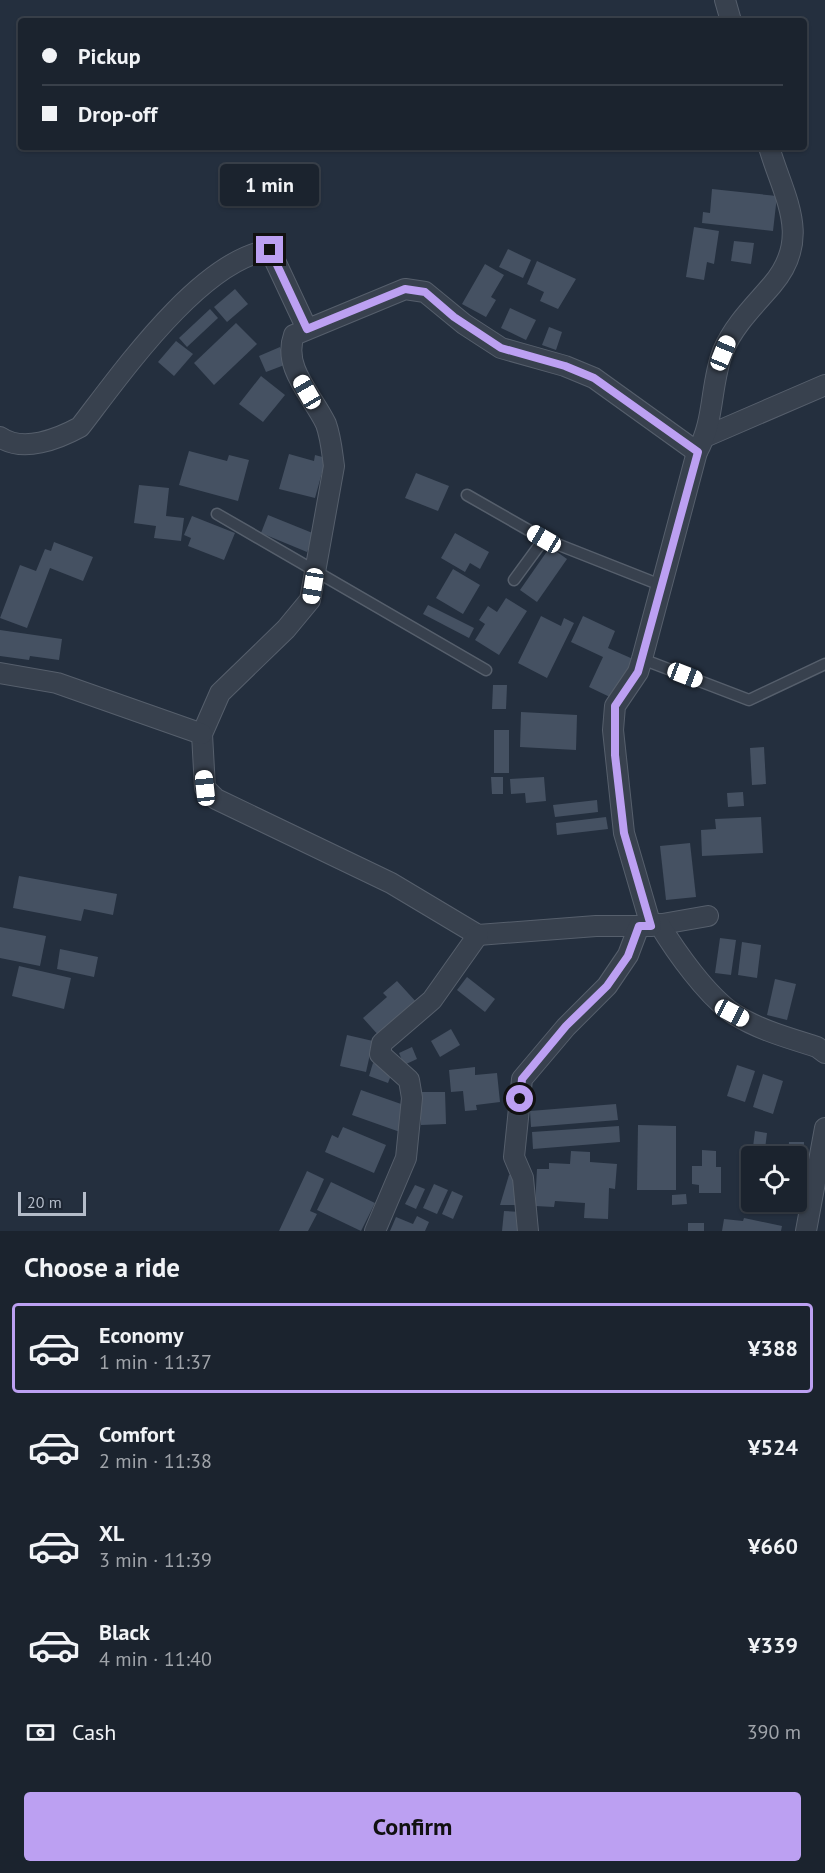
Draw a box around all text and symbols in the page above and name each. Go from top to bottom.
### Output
text: Pickup [78,42,141,70]
text: Drop-off [78,100,157,128]
callout: 1 min [220,163,320,205]
text: 1 min [245,172,294,198]
route end [256,236,283,263]
car [708,333,738,373]
car [290,372,324,412]
car [524,522,564,556]
car [301,567,325,605]
car [665,660,705,690]
car [194,769,216,807]
car [712,997,752,1029]
route start [506,1085,533,1112]
map controls [741,1146,807,1212]
button: locate [741,1146,807,1212]
scale bar [18,1189,86,1216]
text: 20 m [27,1192,62,1212]
text: Choose a ride [24,1250,180,1284]
icon: car [27,1321,81,1375]
text: Economy [99,1321,183,1349]
text: ¥388 [748,1334,798,1362]
text: 1 min · 11:37 [99,1349,212,1375]
icon: car [27,1420,81,1474]
text: Comfort [99,1420,175,1448]
text: ¥524 [748,1433,798,1461]
text: 2 min · 11:38 [99,1448,212,1474]
icon: car [27,1519,81,1573]
text: XL [99,1519,124,1547]
text: ¥660 [748,1532,798,1560]
text: 3 min · 11:39 [99,1547,212,1573]
icon: car [27,1618,81,1672]
text: Black [99,1618,150,1646]
text: ¥339 [748,1631,798,1659]
text: 4 min · 11:40 [99,1646,212,1672]
icon: cash [24,1716,57,1749]
text: Cash [72,1718,116,1746]
text: 390 m [747,1719,801,1745]
button: Confirm [24,1792,801,1861]

